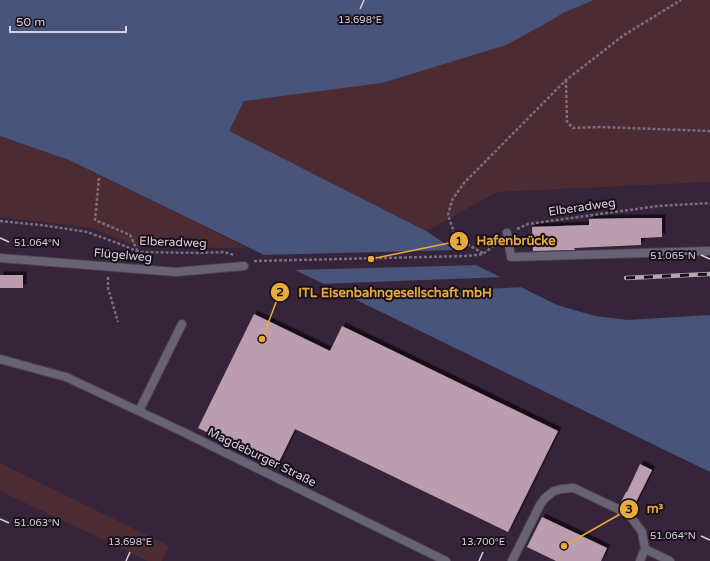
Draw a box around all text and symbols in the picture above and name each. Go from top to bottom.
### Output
scale bar [10,8,126,34]
text: 13.698°E [338,14,382,26]
text: 50 m [16,15,45,29]
street label: Elberadweg [547,195,617,219]
callout: Hafenbrücke [449,228,564,253]
text: Hafenbrücke [476,233,556,249]
street label: Elberadweg [139,234,207,250]
text: 1 [455,234,463,248]
text: 51.064°N [14,237,60,249]
street label: Flügelweg [93,245,153,265]
text: 51.065°N [650,250,696,262]
callout: ITL Eisenbahngesellschaft mbH [270,280,500,305]
text: 2 [276,285,284,299]
text: ITL Eisenbahngesellschaft mbH [298,285,492,301]
street label: Magdeburger Straße [206,425,319,489]
callout: m³ [619,496,672,521]
text: m³ [647,501,664,517]
text: 3 [625,502,633,516]
text: 51.063°N [14,517,60,529]
text: 51.064°N [650,530,696,542]
text: 13.698°E [108,536,152,548]
text: 13.700°E [461,536,505,548]

